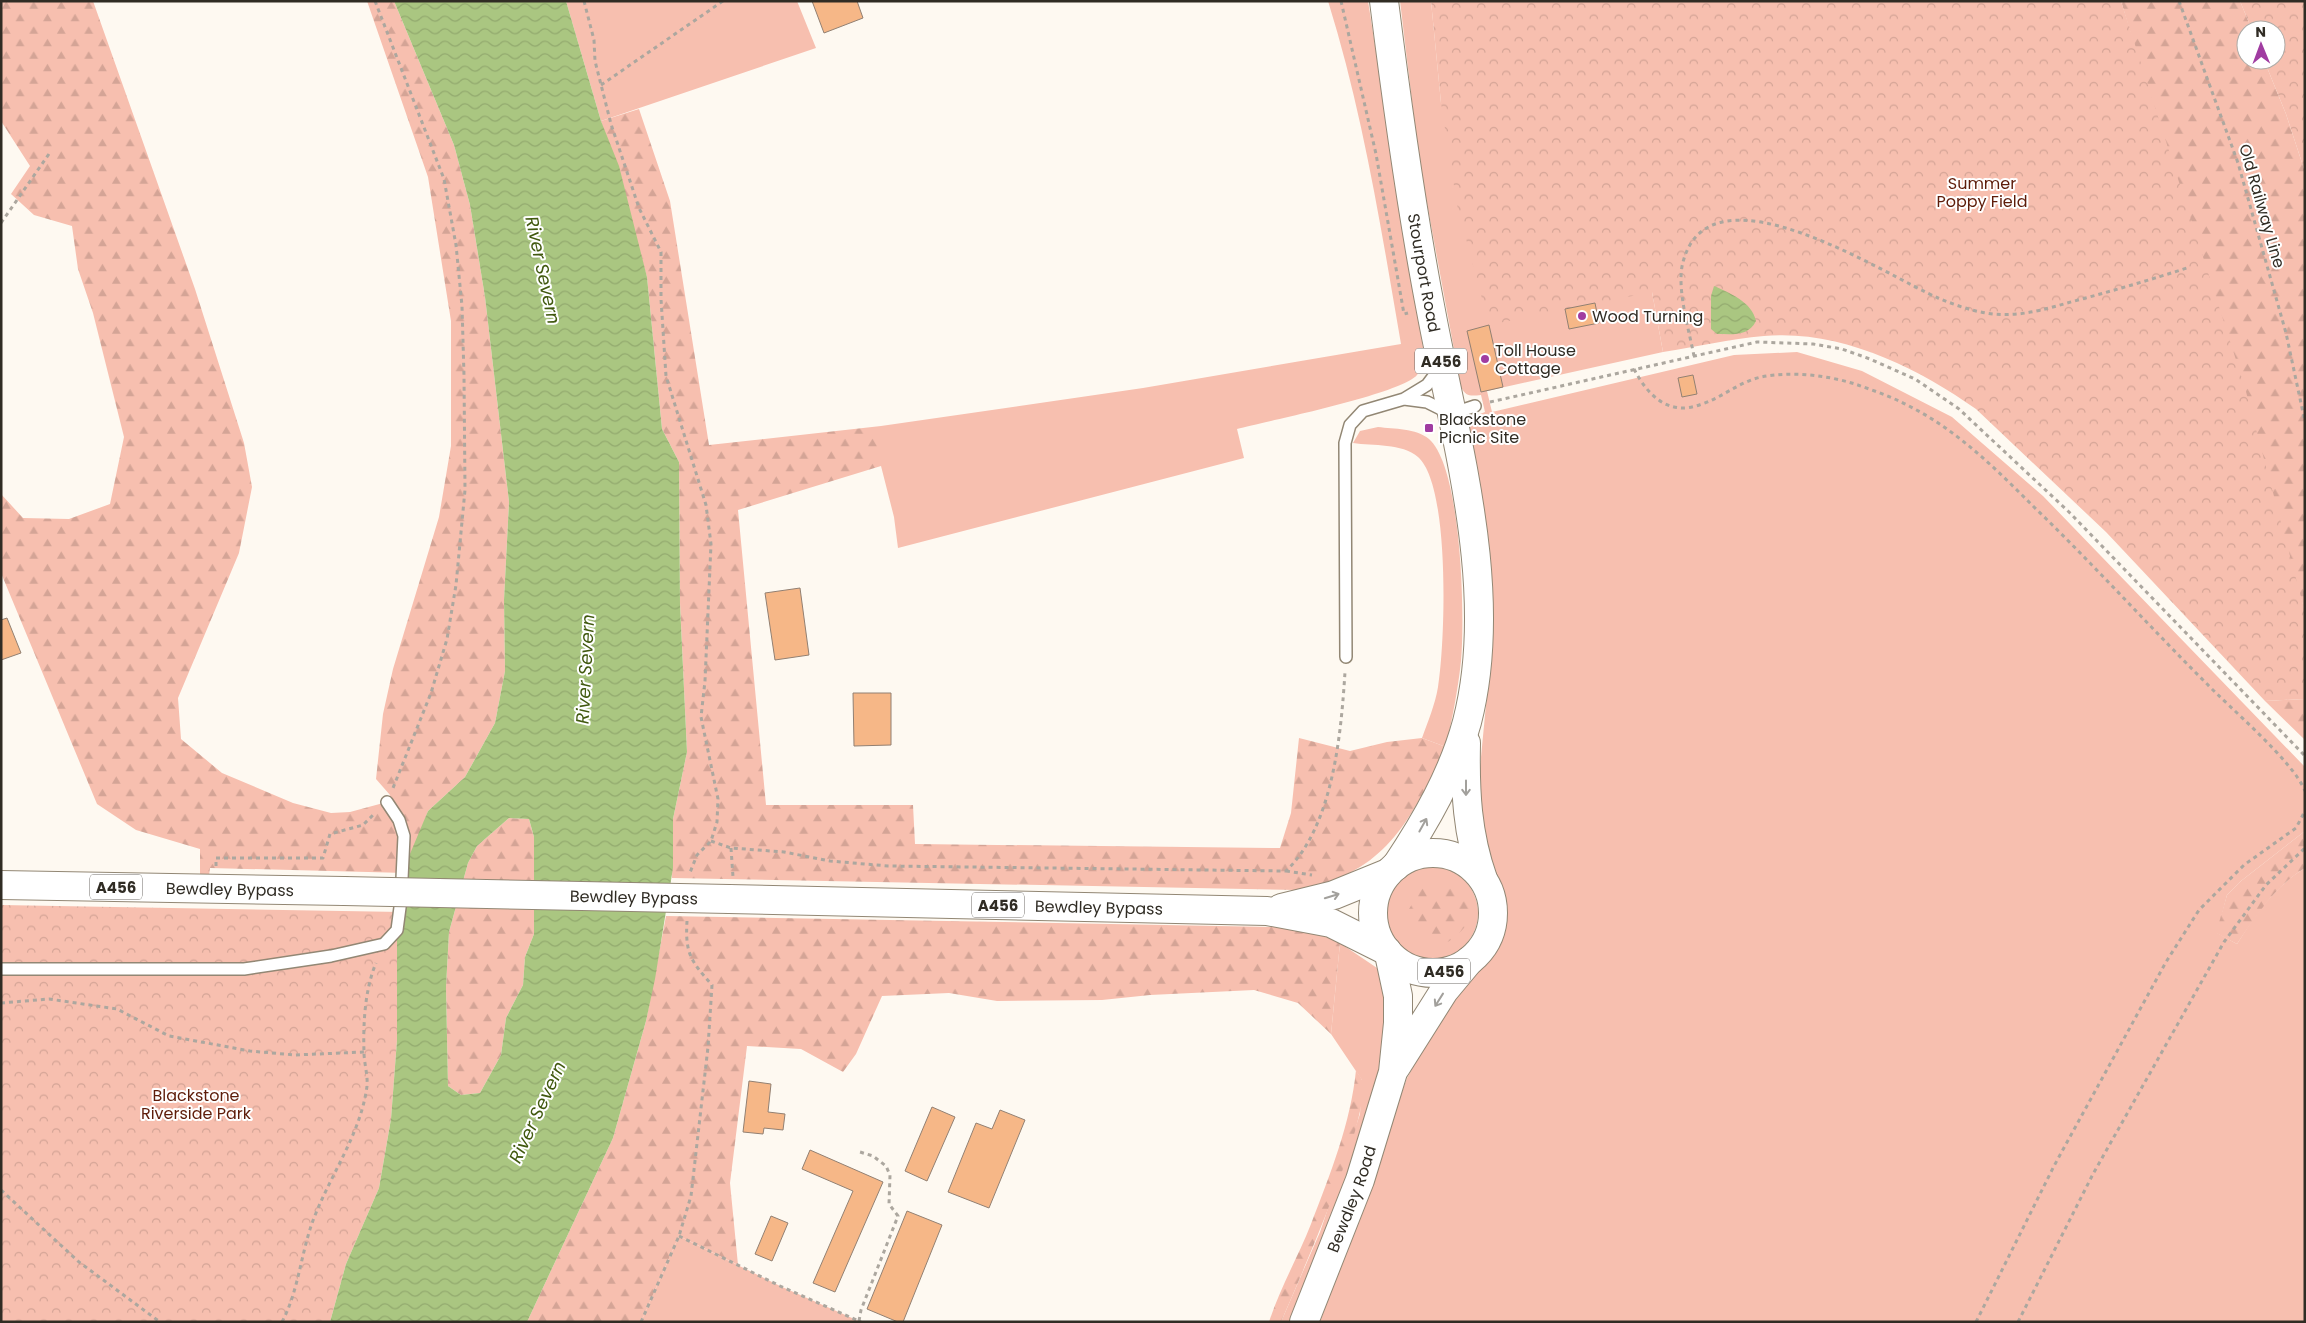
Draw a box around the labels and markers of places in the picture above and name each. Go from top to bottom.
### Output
place label: Wood Turning [1592,305,1703,328]
marker: Wood Turning [1576,310,1588,322]
place label: Toll House Cottage [1495,339,1576,380]
marker: Toll House Cottage [1479,353,1491,365]
place label: Blackstone Picnic Site [1439,408,1526,449]
marker: Blackstone Picnic Site [1423,422,1435,434]

